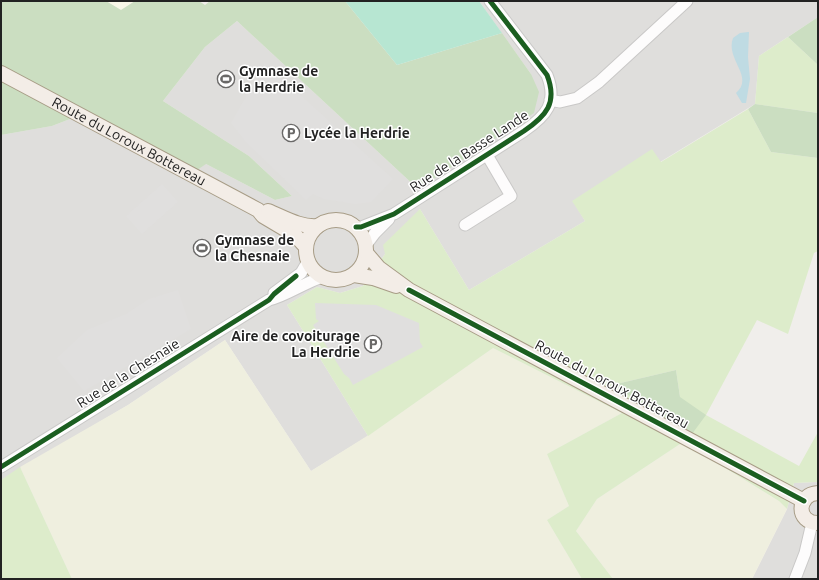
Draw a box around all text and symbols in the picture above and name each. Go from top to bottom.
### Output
place label: Gymnase de la Herdrie [239,63,318,95]
sports icon: Gymnase de la Herdrie [216,69,236,89]
street label: Route du Loroux Bottereau [49,94,209,189]
street label: Rue de la Basse Lande [407,107,531,195]
parking icon: Lycée la Herdrie [281,123,301,143]
place label: Lycée la Herdrie [304,125,410,141]
place label: Gymnase de la Chesnaie [215,232,294,264]
sports icon: Gymnase de la Chesnaie [192,238,212,258]
place label: Aire de covoiturage La Herdrie [231,328,360,360]
parking icon: Aire de covoiturage La Herdrie [363,334,383,354]
street label: Rue de la Chesnaie [74,335,182,411]
street label: Route du Loroux Bottereau [532,337,692,431]

